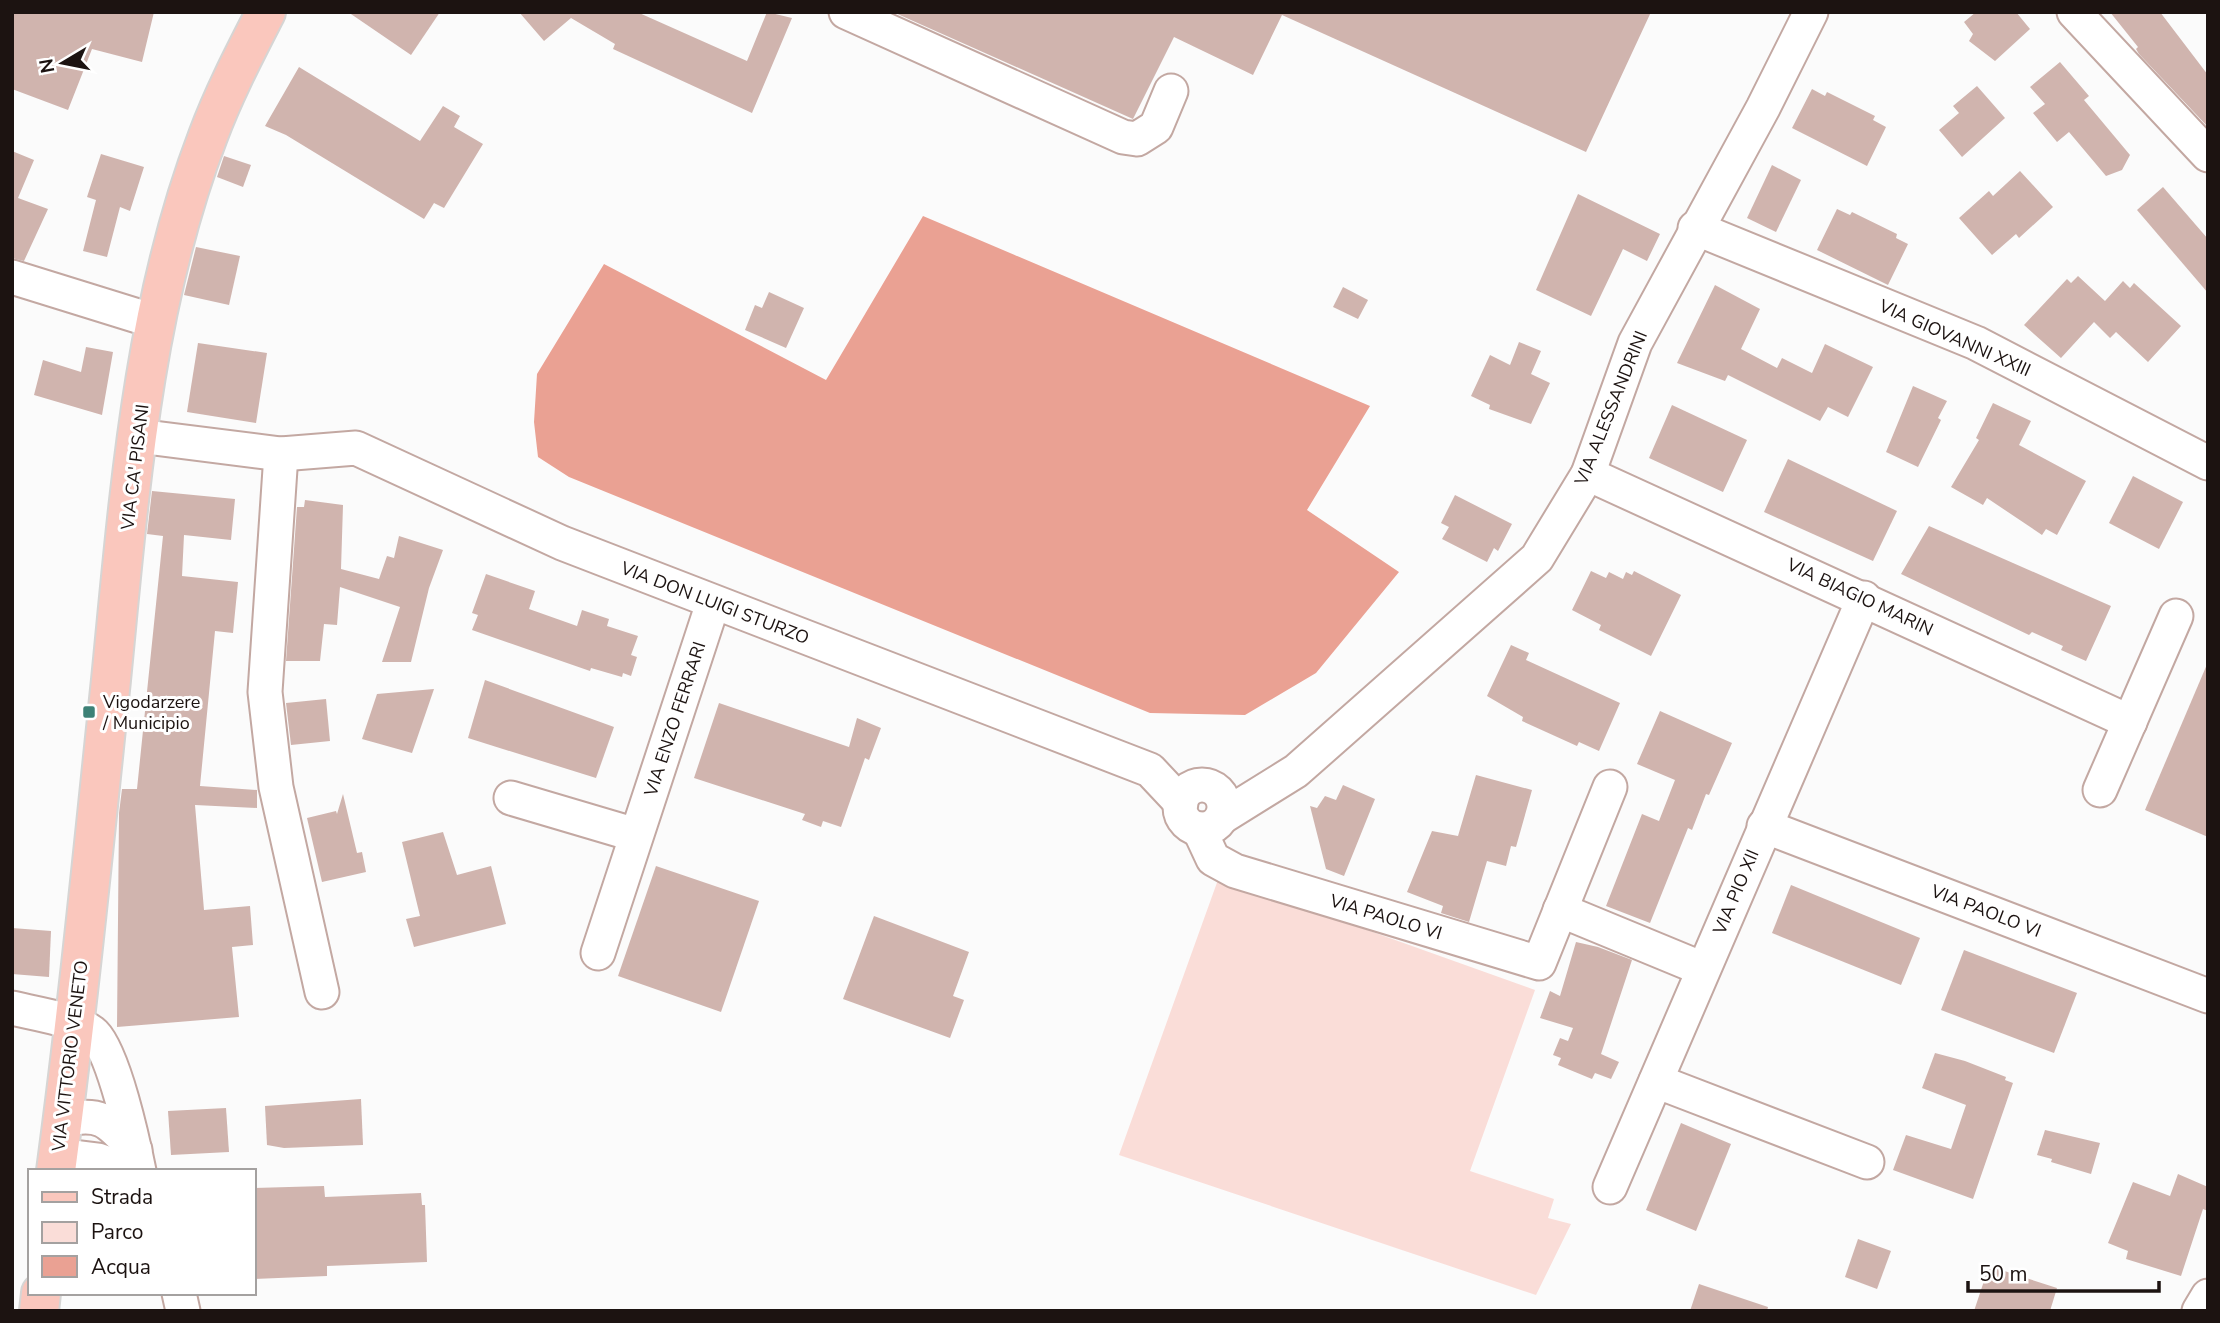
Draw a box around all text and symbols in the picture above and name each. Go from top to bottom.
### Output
north arrow [28,28,98,98]
text: N [33,57,61,75]
street label: VIA GIOVANNI XXIII [1874,293,2035,382]
street label: VIA ALESSANDRINI [1569,327,1653,490]
street label: VIA CA' PISANI [115,403,155,532]
street label: VIA BIAGIO MARIN [1782,552,1937,641]
street label: VIA DON LUIGI STURZO [616,556,813,650]
street label: VIA ENZO FERRARI [638,639,711,800]
place label: Vigodarzere / Municipio [102,690,200,735]
marker: Vigodarzere / Municipio [81,704,97,720]
street label: VIA PIO XII [1707,846,1765,939]
street label: VIA PAOLO VI [1927,879,2045,943]
street label: VIA PAOLO VI [1326,888,1445,945]
street label: VIA VITTORIO VENETO [46,959,94,1154]
legend [28,1169,256,1295]
text: Strada [91,1183,153,1211]
text: Parco [91,1218,144,1246]
scale bar [1968,1250,2159,1294]
text: Acqua [91,1253,151,1281]
text: 50 m [1979,1260,2028,1288]

